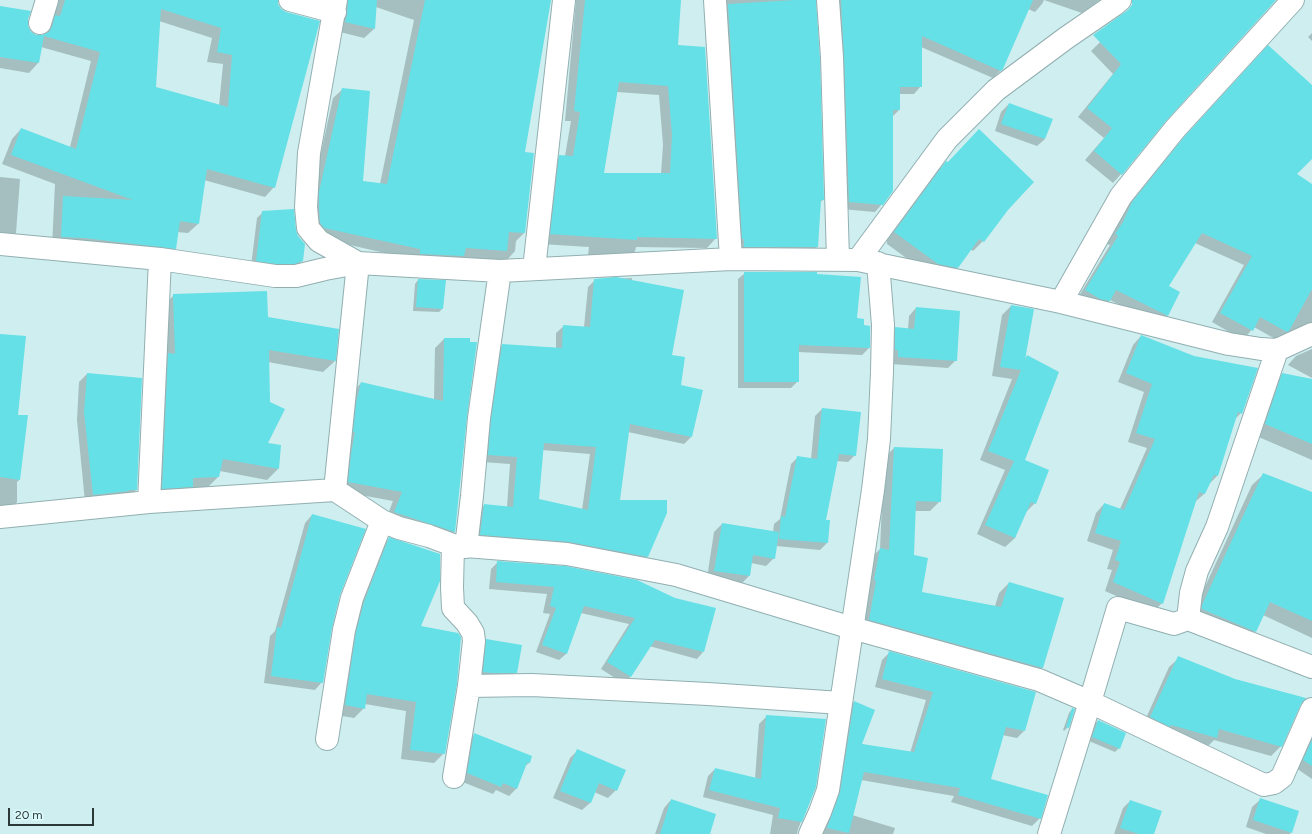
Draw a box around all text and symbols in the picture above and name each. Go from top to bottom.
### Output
scale bar [10,800,96,826]
text: 20 m [15,808,43,822]

